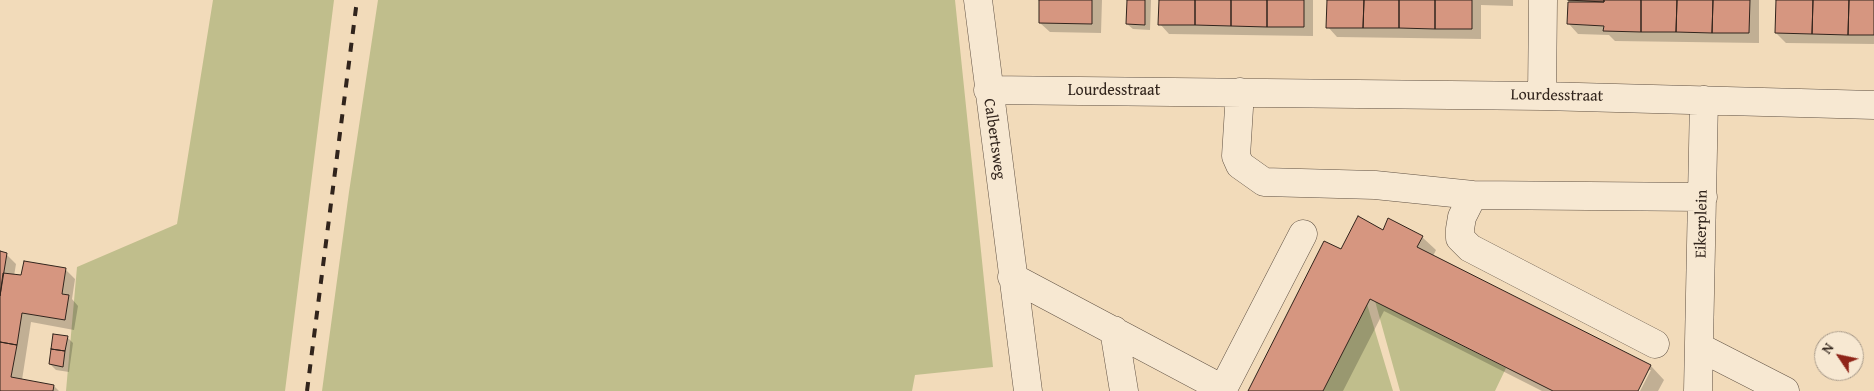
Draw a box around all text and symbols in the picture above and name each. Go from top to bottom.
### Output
street label: Lourdesstraat [1068,81,1160,101]
street label: Lourdesstraat [1511,86,1603,106]
street label: Calbertsweg [979,97,1009,181]
street label: Eikerplein [1692,190,1712,258]
north arrow [1814,331,1864,381]
text: N [1816,339,1838,358]

